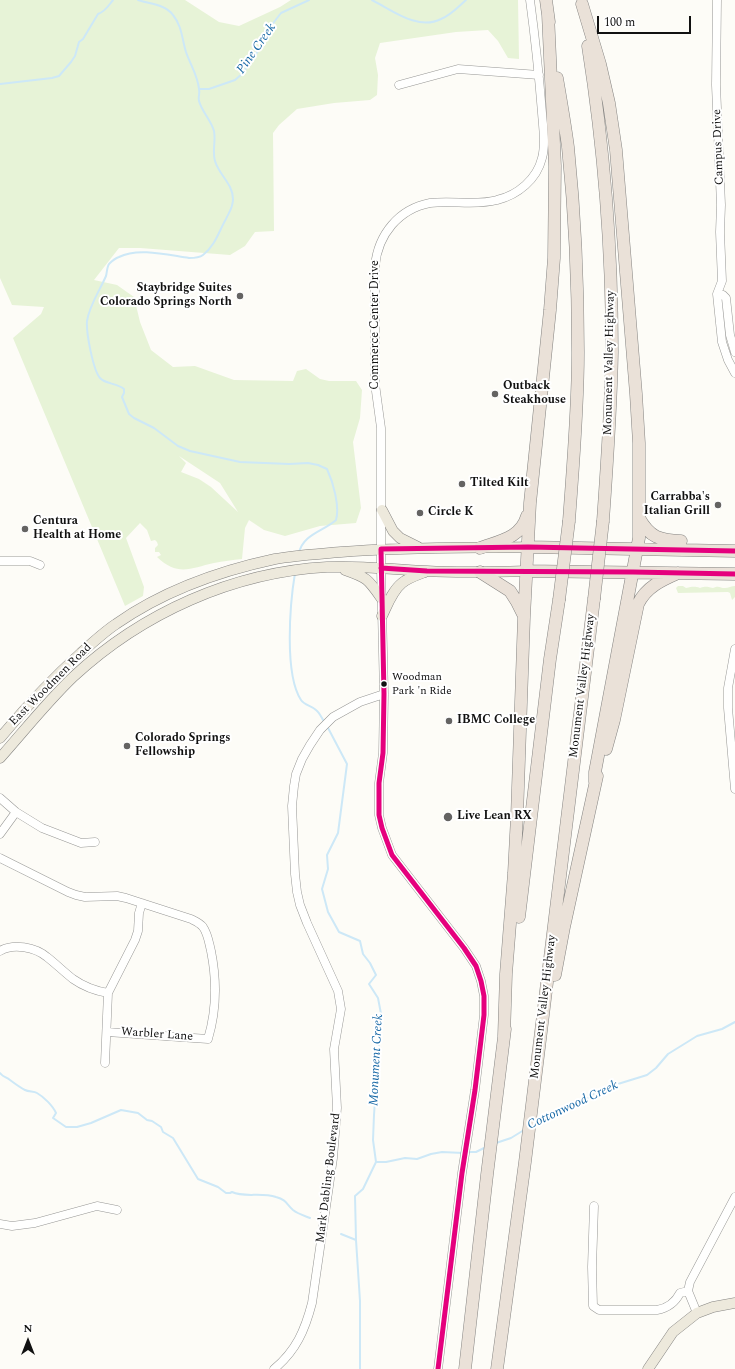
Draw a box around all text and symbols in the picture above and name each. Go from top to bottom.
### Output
scale bar [599,8,693,34]
text: 100 m [604,13,635,32]
water label: Pine Creek [234,21,280,77]
street label: Campus Drive [710,109,728,185]
street label: Commerce Center Drive [369,260,383,390]
place label: Staybridge Suites Colorado Springs North [100,282,232,310]
street label: Monument Valley Highway [602,290,618,436]
marker: Staybridge Suites Colorado Springs North [235,291,245,301]
place label: Outback Steakhouse [503,380,566,408]
marker: Outback Steakhouse [490,389,500,399]
place label: Tilted Kilt [470,477,529,491]
marker: Tilted Kilt [457,479,467,489]
place label: Carrabba's Italian Grill [644,491,710,519]
marker: Carrabba's Italian Grill [713,500,723,510]
place label: Circle K [428,506,474,520]
marker: Circle K [415,508,425,518]
place label: Centura Health at Home [33,515,121,543]
marker: Centura Health at Home [20,524,30,534]
street label: Monument Valley Highway [567,613,599,759]
street label: East Woodmen Road [7,641,95,729]
place label: Woodman Park 'n Ride [392,671,452,697]
marker: Woodman Park 'n Ride [379,679,389,689]
place label: IBMC College [457,714,535,728]
marker: IBMC College [444,716,454,726]
place label: Colorado Springs Fellowship [135,732,231,760]
marker: Colorado Springs Fellowship [122,741,132,751]
place label: Live Lean RX [457,810,532,824]
marker: Live Lean RX [442,811,454,823]
street label: Monument Valley Highway [528,934,560,1080]
water label: Monument Creek [367,1014,387,1106]
street label: Warbler Lane [120,1025,194,1045]
water label: Cottonwood Creek [525,1078,621,1134]
street label: Mark Dabling Boulevard [314,1112,344,1244]
text: N [24,1320,32,1337]
north arrow [8,1321,48,1361]

